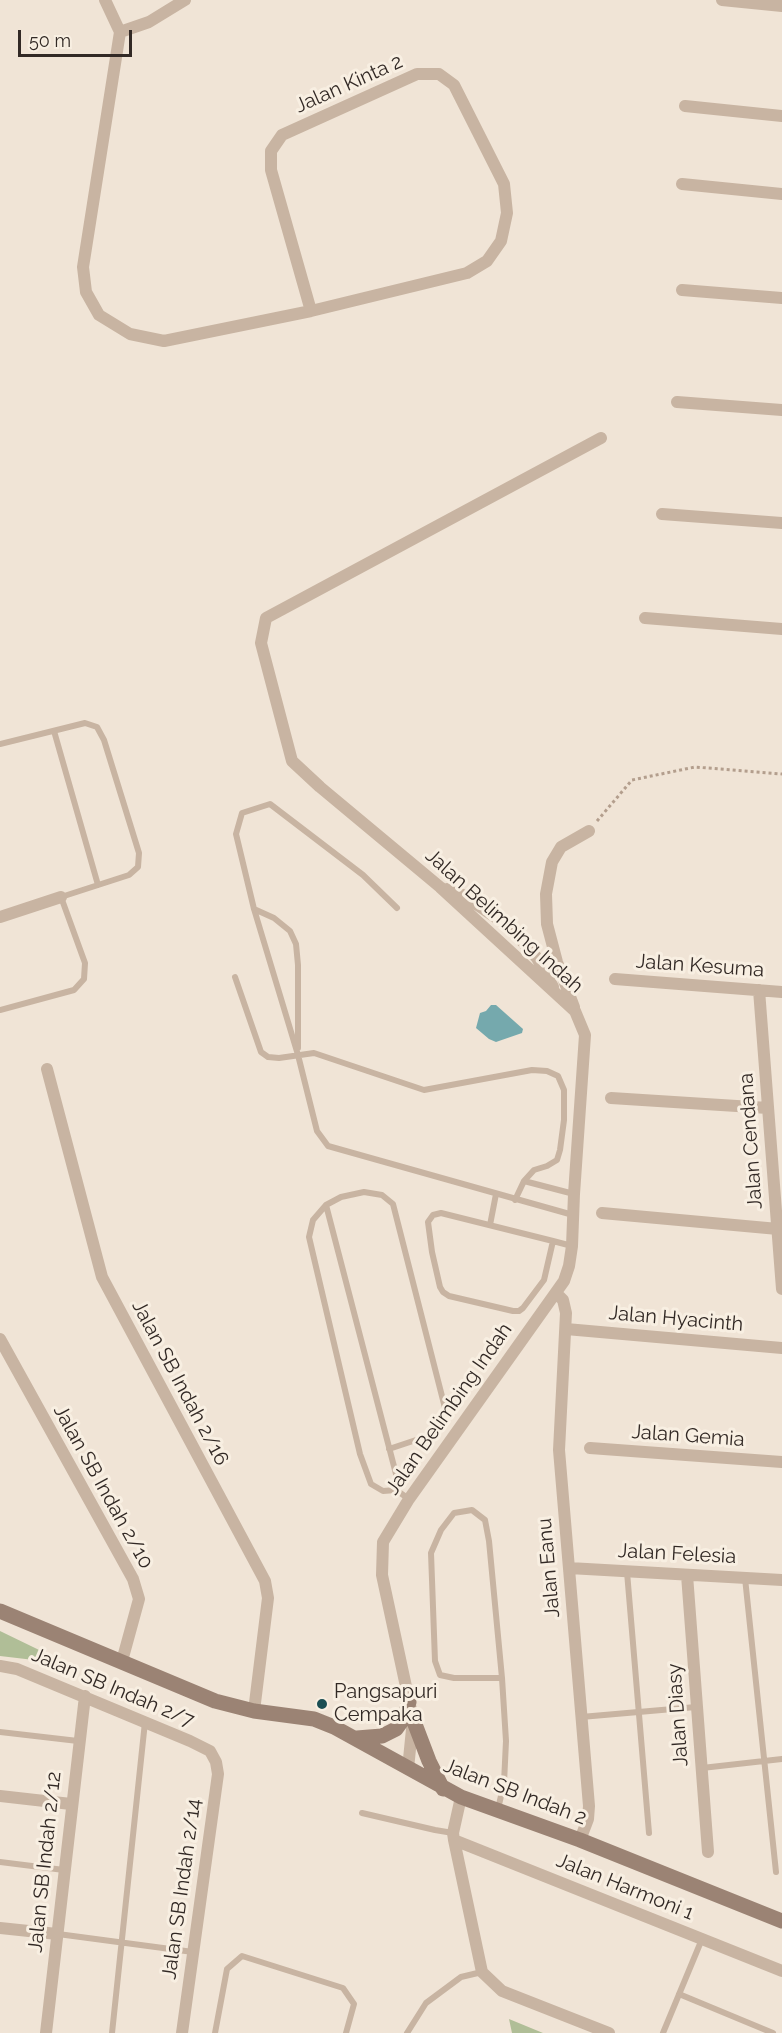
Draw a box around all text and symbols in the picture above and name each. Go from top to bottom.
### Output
scale bar [21,18,135,56]
text: 50 m [29,30,71,51]
street label: Jalan Kinta 2 [291,50,407,118]
street label: Jalan Belimbing Indah [420,844,588,998]
street label: Jalan Kesuma [635,950,765,982]
street label: Jalan Cendana [734,1072,768,1210]
street label: Jalan SB Indah 2/16 [126,1296,234,1470]
street label: Jalan Hyacinth [608,1301,744,1337]
street label: Jalan Belimbing Indah [381,1319,517,1499]
street label: Jalan SB Indah 2/10 [48,1401,158,1573]
street label: Jalan Gemia [631,1420,745,1452]
street label: Jalan Eanu [533,1517,565,1619]
street label: Jalan Felesia [617,1539,737,1569]
street label: Jalan SB Indah 2/7 [28,1643,198,1733]
street label: Jalan Diasy [662,1663,694,1767]
place label: Pangsapuri Cempaka [334,1680,437,1727]
marker: Pangsapuri Cempaka [315,1697,329,1711]
street label: Jalan SB Indah 2 [440,1754,590,1830]
street label: Jalan SB Indah 2/12 [24,1770,66,1954]
street label: Jalan SB Indah 2/14 [157,1797,207,1981]
street label: Jalan Harmoni 1 [553,1849,697,1925]

